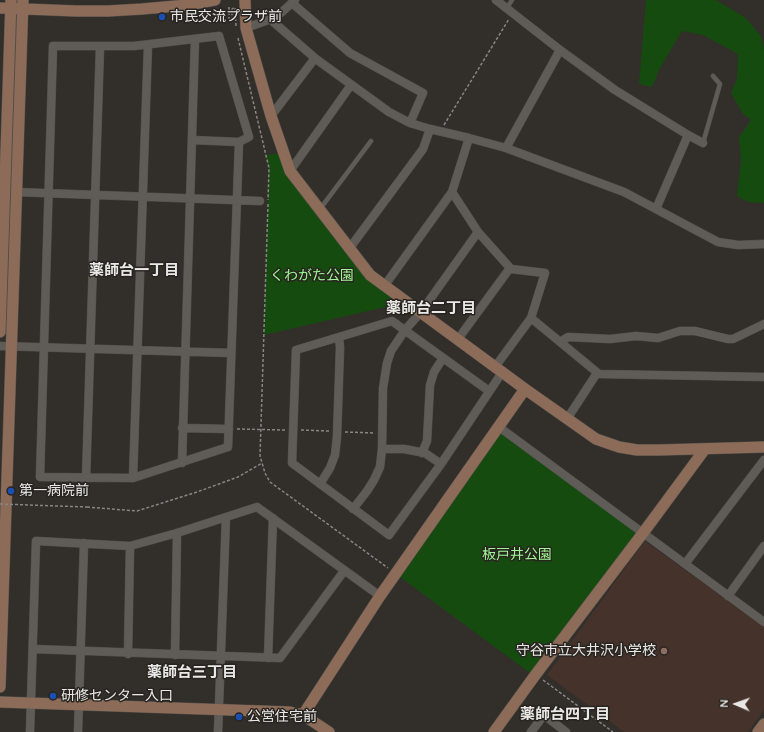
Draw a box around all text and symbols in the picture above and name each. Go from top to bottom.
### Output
place label: 市民交流プラザ前 [170,9,282,25]
marker: 市民交流プラザ前 [157,12,167,22]
district label: 薬師台一丁目 [89,261,179,279]
park label: くわがた公園 [270,268,354,284]
district label: 薬師台二丁目 [386,299,476,317]
place label: 第一病院前 [19,483,89,499]
marker: 第一病院前 [6,486,16,496]
park label: 板戸井公園 [482,547,552,563]
place label: 守谷市立大井沢小学校 [516,643,656,659]
marker: 守谷市立大井沢小学校 [659,646,669,656]
district label: 薬師台三丁目 [147,663,237,681]
north arrow [716,684,756,724]
place label: 研修センター入口 [61,688,173,704]
marker: 研修センター入口 [48,691,58,701]
text: N [717,699,731,708]
district label: 薬師台四丁目 [520,705,610,723]
place label: 公営住宅前 [247,709,317,725]
marker: 公営住宅前 [234,712,244,722]

